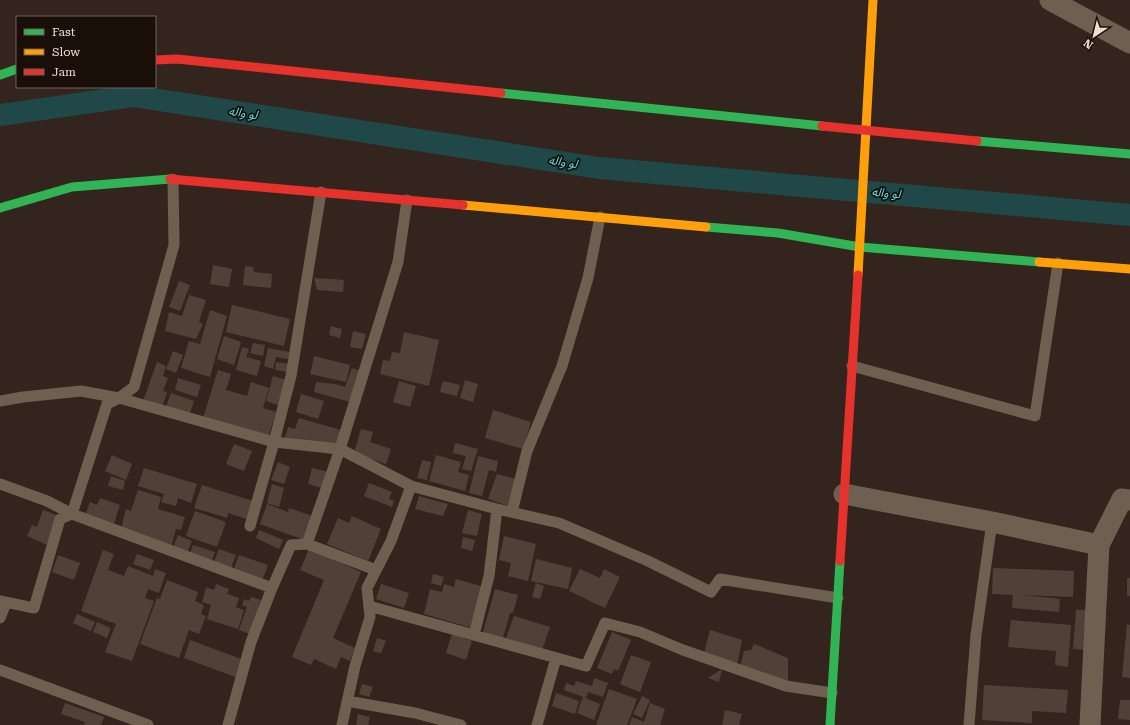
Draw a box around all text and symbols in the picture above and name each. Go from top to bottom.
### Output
legend [16,16,156,88]
north arrow [1074,16,1114,56]
text: Fast [52,25,76,39]
text: N [1081,36,1096,52]
text: Slow [52,45,80,59]
text: Jam [52,65,76,79]
water label: لو واله [228,104,260,122]
water label: لو واله [548,153,580,171]
water label: لو واله [871,185,903,201]

